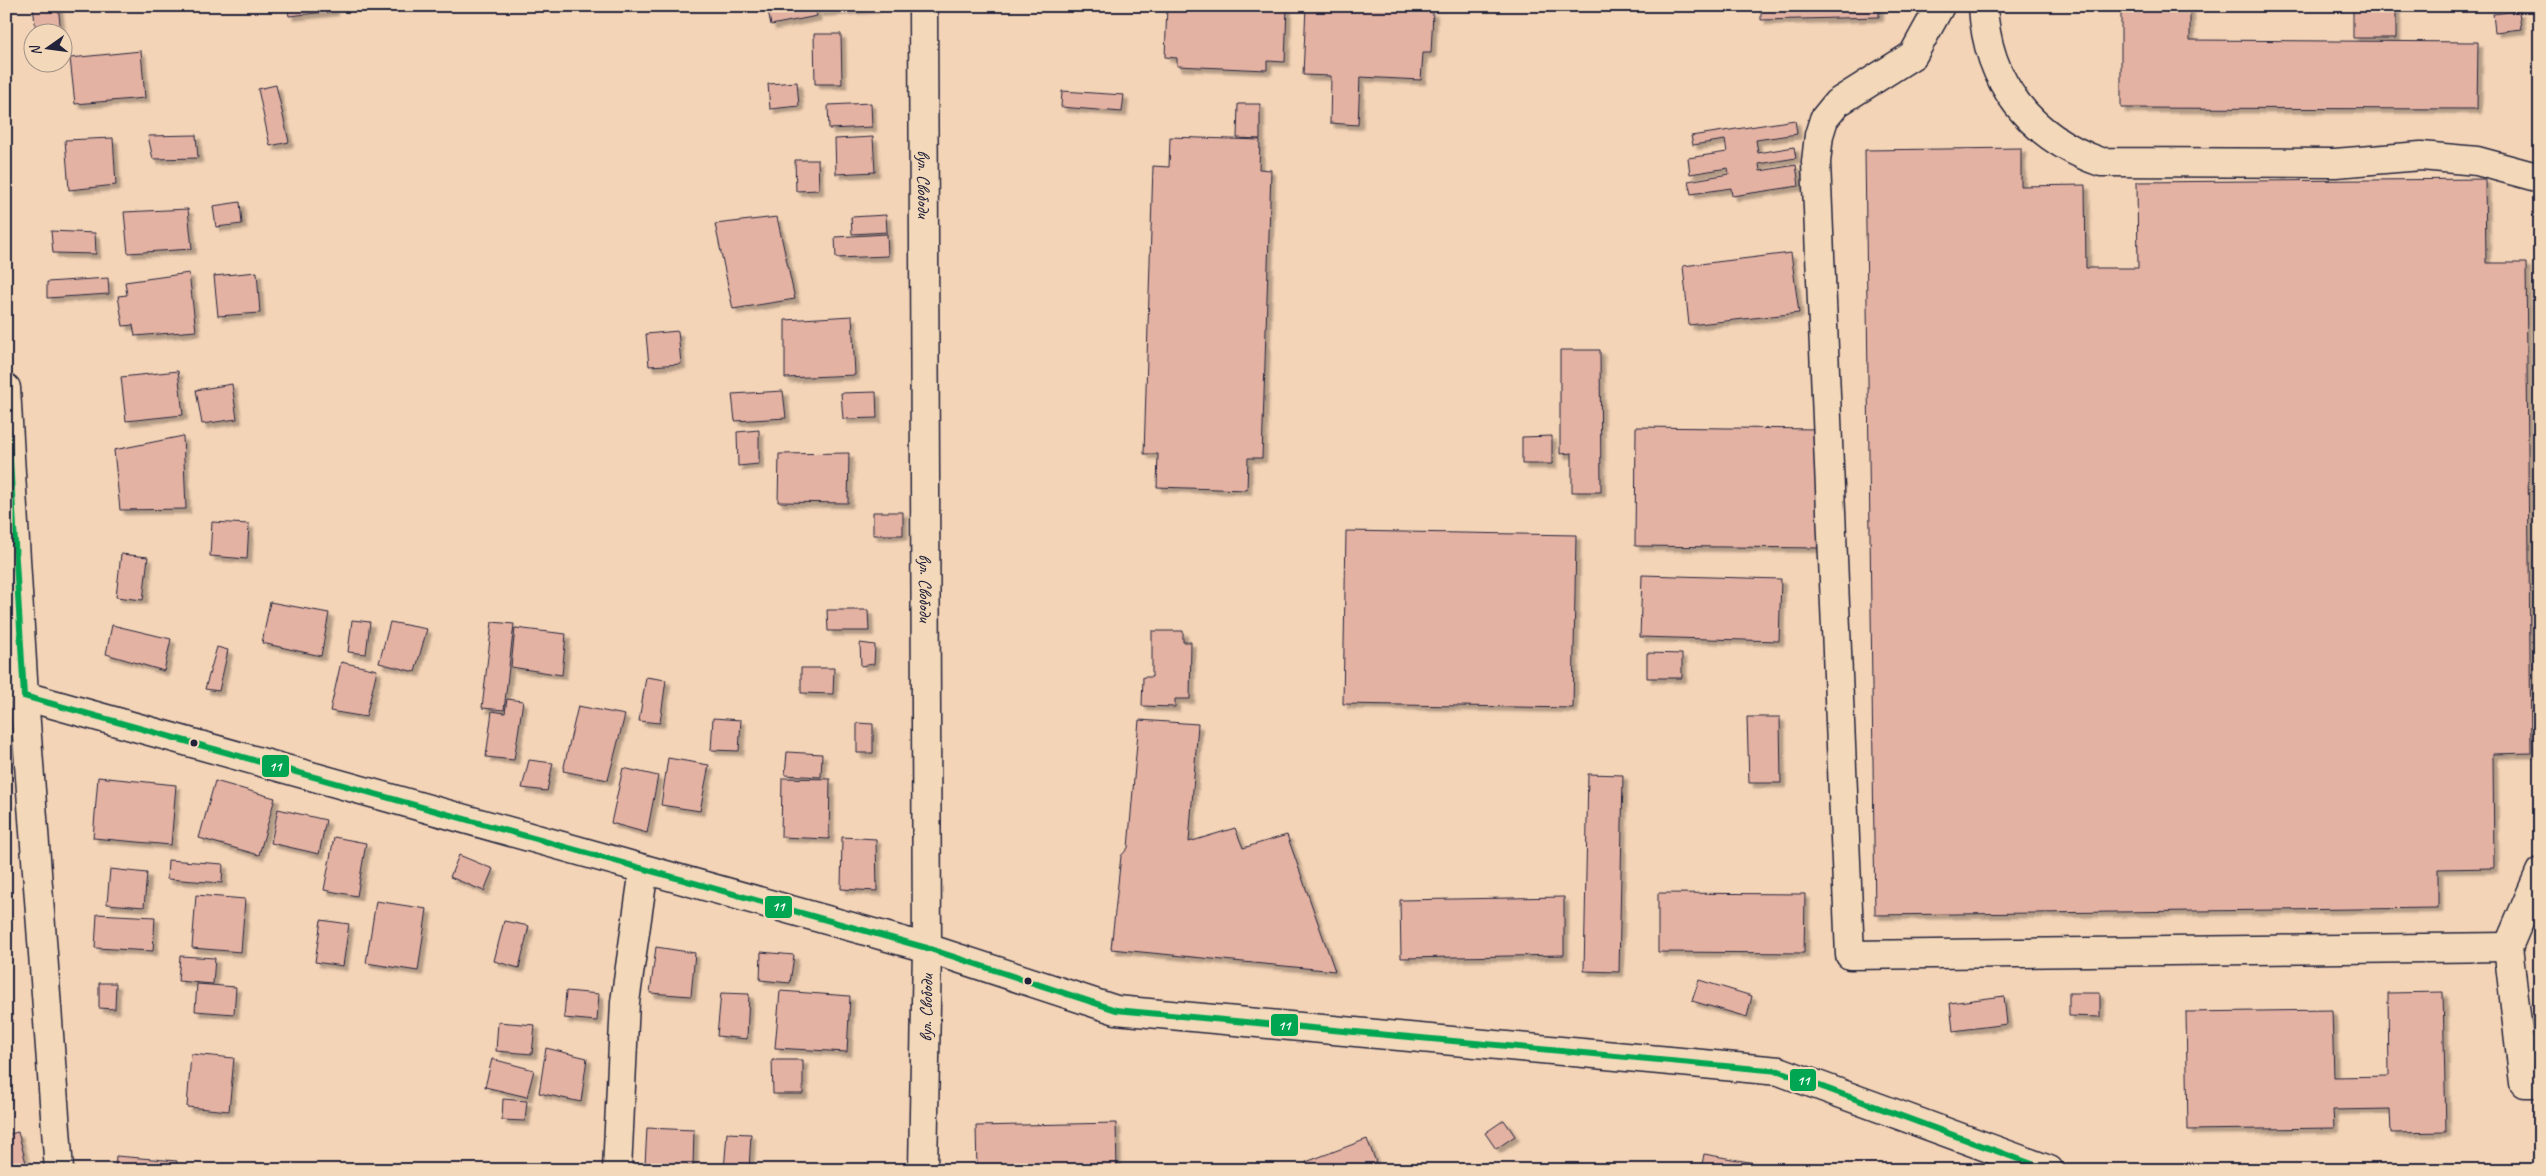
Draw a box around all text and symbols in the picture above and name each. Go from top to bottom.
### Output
north arrow [22,22,72,72]
text: N [26,43,45,57]
street label: вул. Свободи [913,150,935,220]
street label: вул. Свободи [914,554,937,624]
unlabelled marker [189,738,199,748]
line badge: 11 [261,754,290,778]
text: 11 [269,758,283,775]
line badge: 11 [764,895,793,919]
text: 11 [772,898,786,915]
street label: вул. Свободи [914,972,938,1042]
unlabelled marker [1023,976,1033,986]
line badge: 11 [1270,1013,1299,1037]
text: 11 [1278,1017,1292,1034]
line badge: 11 [1789,1068,1817,1092]
text: 11 [1797,1072,1811,1089]

